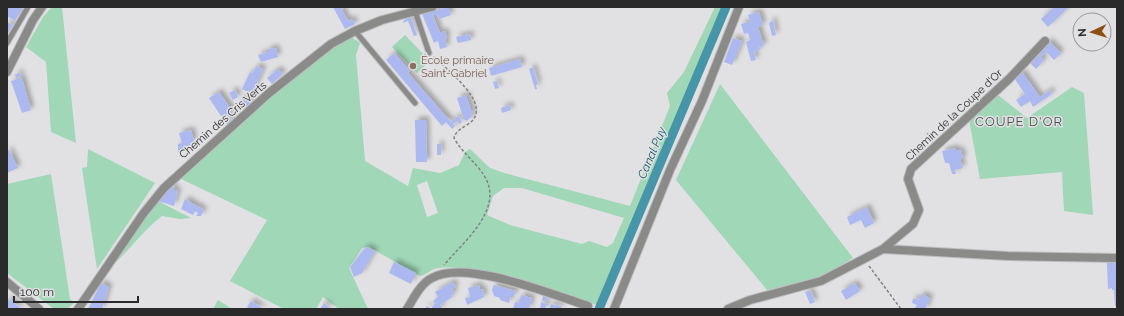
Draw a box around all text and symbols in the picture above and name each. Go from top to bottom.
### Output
north arrow [1072,12,1112,52]
text: N [1076,28,1089,37]
place label: École primaire Saint-Gabriel [421,53,495,80]
marker: École primaire Saint-Gabriel [408,61,418,71]
street label: Chemin de la Coupe d'Or [903,67,1005,163]
street label: Chemin des Cris Verts [177,79,269,161]
district label: COUPE D'OR [975,114,1063,129]
water label: Canal Puy [635,124,670,181]
scale bar [14,278,138,304]
text: 100 m [20,285,54,299]

